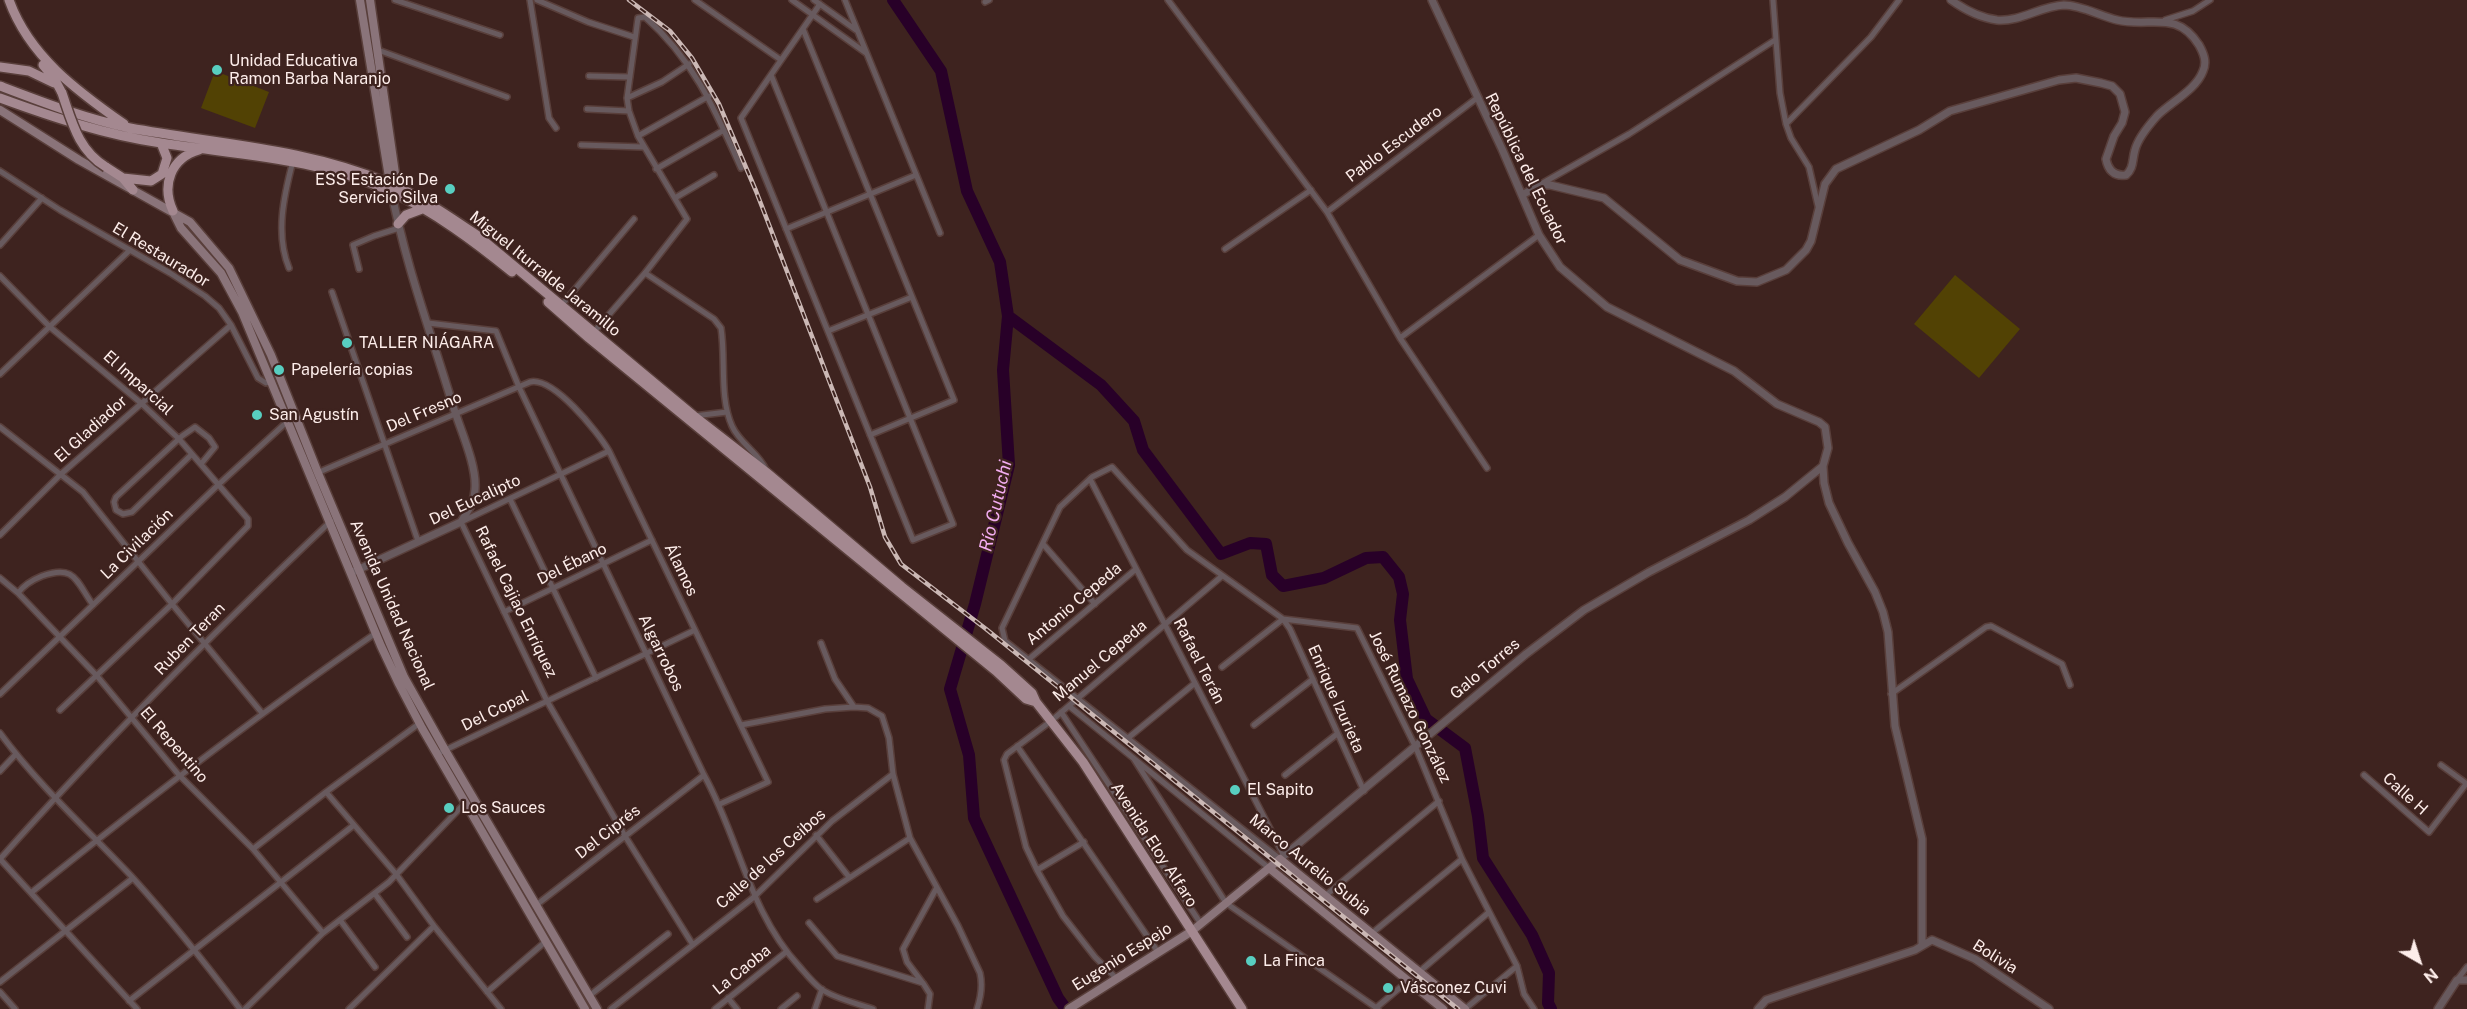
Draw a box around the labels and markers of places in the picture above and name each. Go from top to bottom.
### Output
place label: Unidad Educativa Ramon Barba Naranjo [229,51,391,89]
marker: Unidad Educativa Ramon Barba Naranjo [210,63,224,77]
place label: ESS Estación De Servicio Silva [315,170,438,208]
marker: ESS Estación De Servicio Silva [443,182,457,196]
place label: TALLER NIÁGARA [359,333,494,353]
marker: TALLER NIÁGARA [340,336,354,350]
place label: Papelería copias [291,360,413,380]
marker: Papelería copias [272,363,286,377]
place label: San Agustín [269,405,359,425]
marker: San Agustín [250,408,264,422]
place label: El Sapito [1247,780,1314,800]
marker: El Sapito [1228,783,1242,797]
place label: Los Sauces [461,798,545,818]
marker: Los Sauces [442,801,456,815]
place label: La Finca [1263,951,1325,971]
marker: La Finca [1244,954,1258,968]
place label: Vásconez Cuvi [1400,978,1507,998]
marker: Vásconez Cuvi [1381,981,1395,995]

